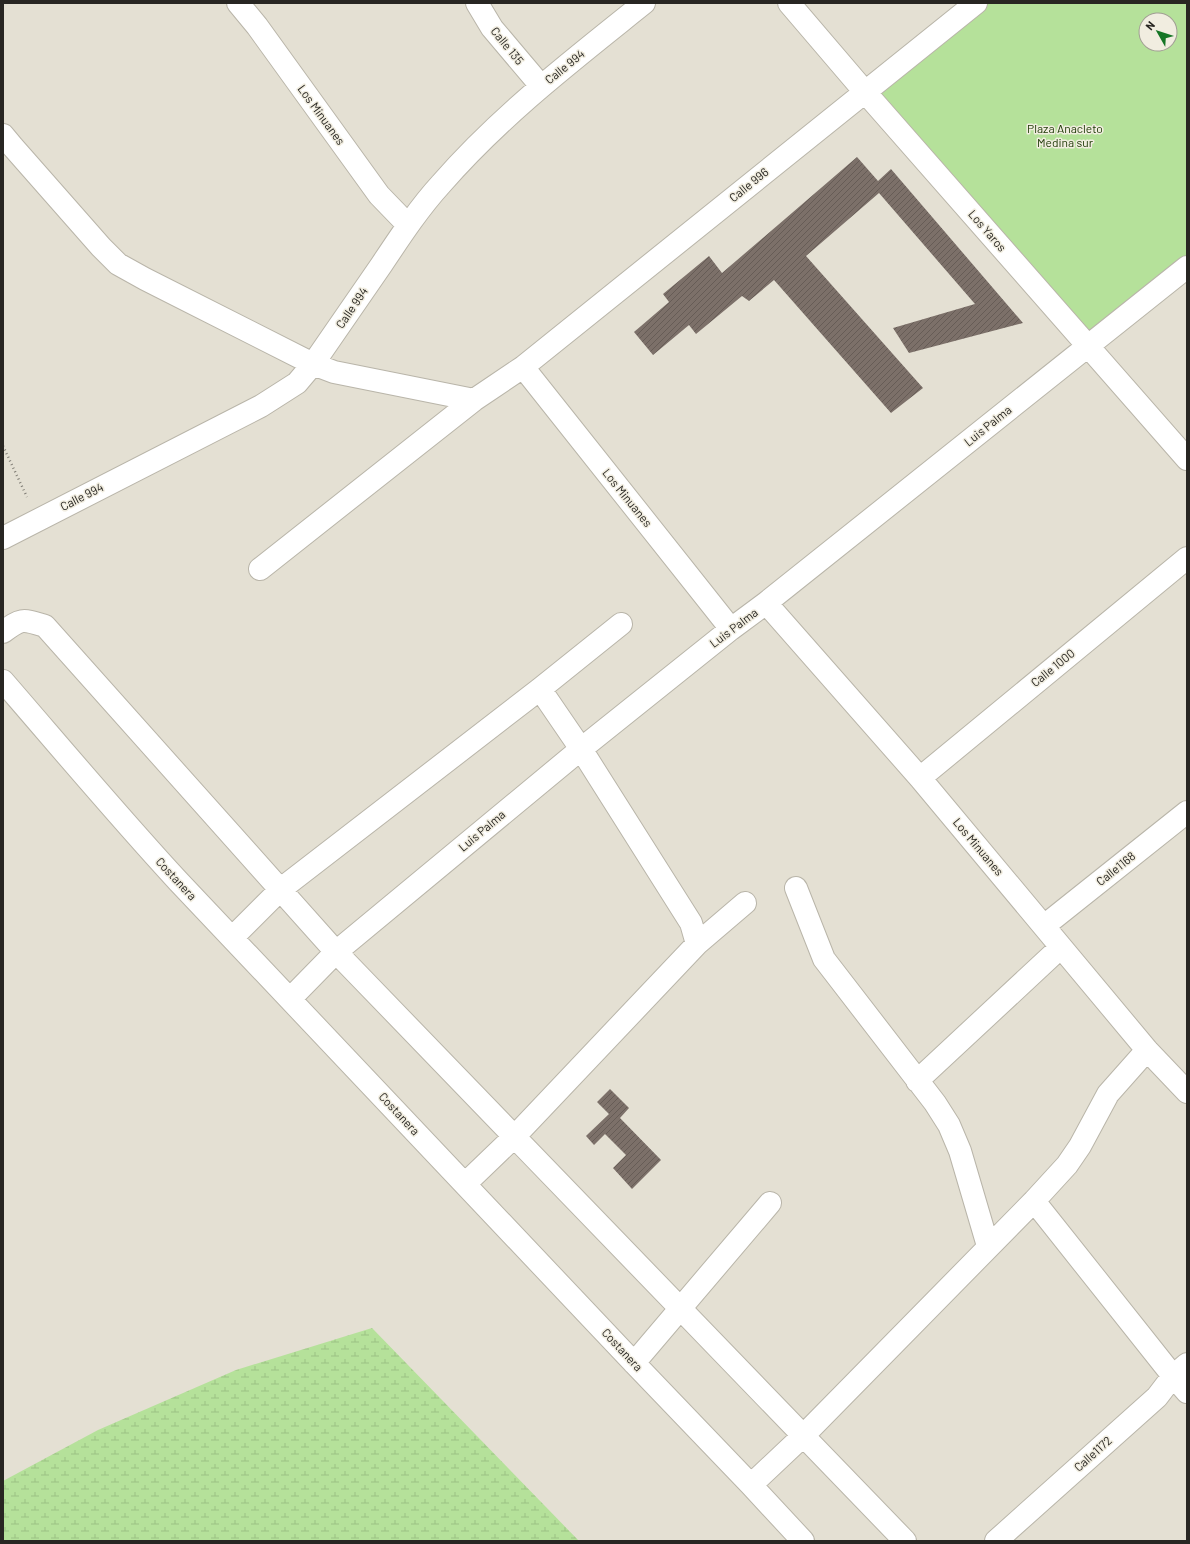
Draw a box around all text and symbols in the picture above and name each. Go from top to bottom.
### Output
north arrow [1138,12,1178,52]
text: N [1142,18,1157,32]
street label: Calle 135 [488,24,527,67]
street label: Calle 994 [542,46,587,86]
street label: Los Minuanes [295,82,348,147]
park label: Plaza Anacleto Medina sur [1027,121,1103,149]
street label: Calle 996 [726,164,771,204]
street label: Los Yaros [966,207,1010,254]
street label: Calle 994 [332,284,370,331]
street label: Luis Palma [961,402,1014,448]
street label: Los Minuanes [600,466,656,529]
street label: Calle 994 [58,479,106,513]
street label: Luis Palma [707,605,760,650]
street label: Calle 1000 [1028,645,1077,689]
street label: Luis Palma [455,807,507,854]
street label: Los Minuanes [951,815,1007,878]
street label: Calle1168 [1093,848,1138,888]
street label: Costanera [153,854,200,903]
street label: Costanera [376,1089,423,1138]
street label: Costanera [599,1325,646,1374]
street label: Calle1172 [1071,1433,1114,1474]

